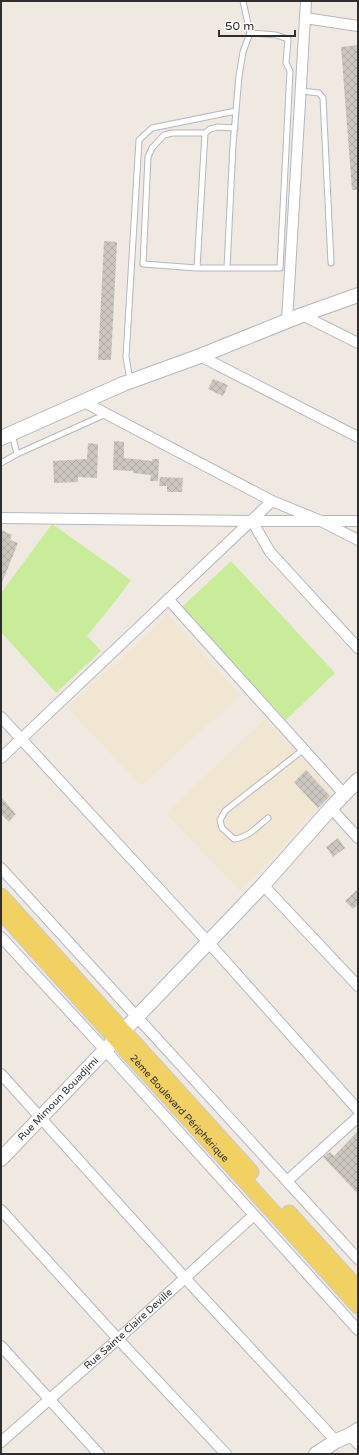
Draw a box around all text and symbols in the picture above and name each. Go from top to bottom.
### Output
scale bar [219,12,295,38]
text: 50 m [225,19,254,33]
street label: 2ème Boulevard Périphérique [127,1052,231,1165]
street label: Rue Mimoun Bouadjimi [16,1055,101,1143]
street label: Rue Sainte Claire Deville [82,1286,175,1372]

